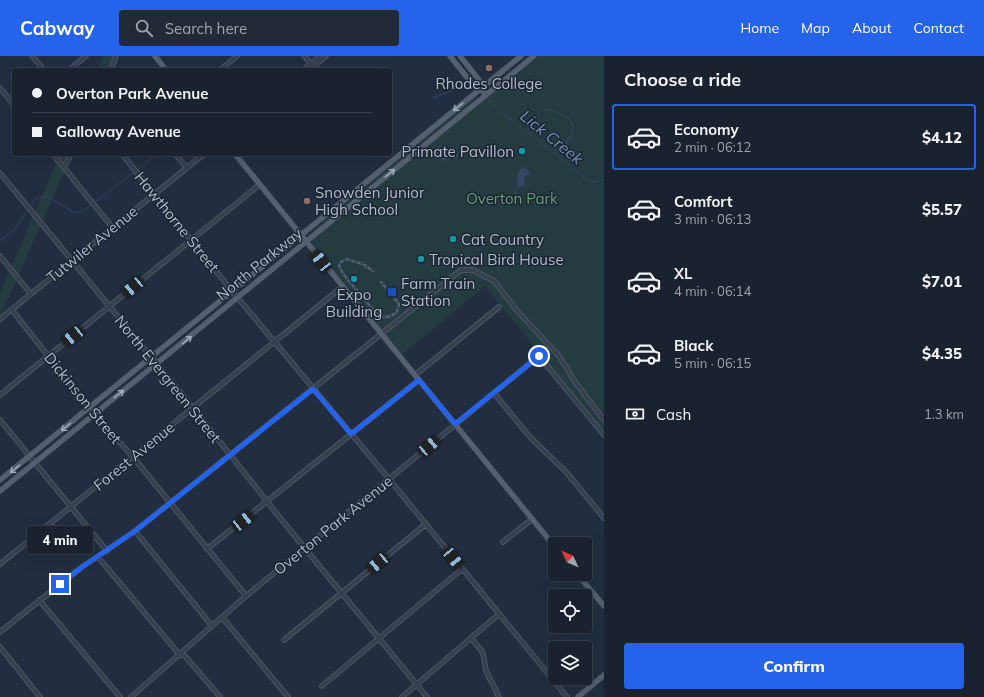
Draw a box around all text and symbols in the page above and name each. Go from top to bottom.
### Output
search box [119,10,399,46]
text: Cabway [20,16,95,40]
icon: search [133,17,155,39]
text: Search here [165,19,247,38]
text: Home [740,19,779,37]
text: Map [801,19,830,37]
text: About [852,19,892,37]
text: Contact [914,19,964,37]
marker: Rhodes College [484,63,494,73]
text: Choose a ride [624,68,741,91]
place label: Rhodes College [435,74,543,93]
text: Overton Park Avenue [56,84,209,103]
one-way arrow [453,103,464,112]
water label: Lick Creek [516,106,588,169]
icon: car [626,119,662,155]
text: Economy [674,120,739,139]
text: Galloway Avenue [56,122,181,141]
text: $4.12 [922,128,962,147]
text: 2 min · 06:12 [674,139,751,155]
place label: Primate Pavillon [402,142,514,161]
marker: Primate Pavillon [517,146,527,156]
street label: Hawthorne Street [131,168,223,276]
one-way arrow [385,169,395,178]
place label: Snowden Junior High School [315,183,425,219]
park label: Overton Park [466,189,558,208]
icon: car [626,191,662,227]
text: Comfort [674,192,732,211]
marker: Snowden Junior High School [302,196,312,206]
text: $5.57 [922,200,962,219]
street label: Tutwiler Avenue [43,201,141,287]
text: 3 min · 06:13 [674,211,751,227]
street label: North Parkway [212,224,306,304]
place label: Cat Country [461,230,544,249]
marker: Cat Country [448,234,458,244]
car [309,248,333,274]
place label: Tropical Bird House [429,250,564,269]
marker: Tropical Bird House [416,254,426,264]
icon: car [626,263,662,299]
text: XL [674,264,692,283]
text: $7.01 [922,272,962,291]
marker: Expo Building [349,274,359,284]
place label: Farm Train Station [401,274,475,310]
car [120,275,146,299]
text: 4 min · 06:14 [674,283,751,299]
place label: Expo Building [326,285,382,321]
marker: Farm Train Station [386,286,398,298]
street label: North Evergreen Street [111,311,225,447]
car [60,324,86,348]
one-way arrow [181,335,192,344]
icon: car [626,335,662,371]
text: Black [674,336,713,355]
text: $4.35 [922,344,962,363]
route start [530,347,548,365]
street label: Dickinson Street [40,348,126,448]
text: 5 min · 06:15 [674,355,751,371]
one-way arrow [114,389,125,398]
icon: cash [624,403,646,425]
text: Cash [656,405,691,424]
text: 1.3 km [924,406,964,422]
street label: Forest Avenue [90,417,178,495]
one-way arrow [60,422,71,431]
car [416,434,442,458]
one-way arrow [9,464,20,473]
street label: Overton Park Avenue [270,471,396,579]
car [230,509,256,533]
callout: 4 min [27,526,93,554]
text: 4 min [43,532,77,548]
north arrow [548,537,592,581]
map controls [548,537,592,685]
car [441,545,465,571]
car [365,551,391,575]
route end [51,575,69,593]
button: locate [548,589,592,633]
button: layers [548,641,592,685]
button: Confirm [624,643,964,689]

